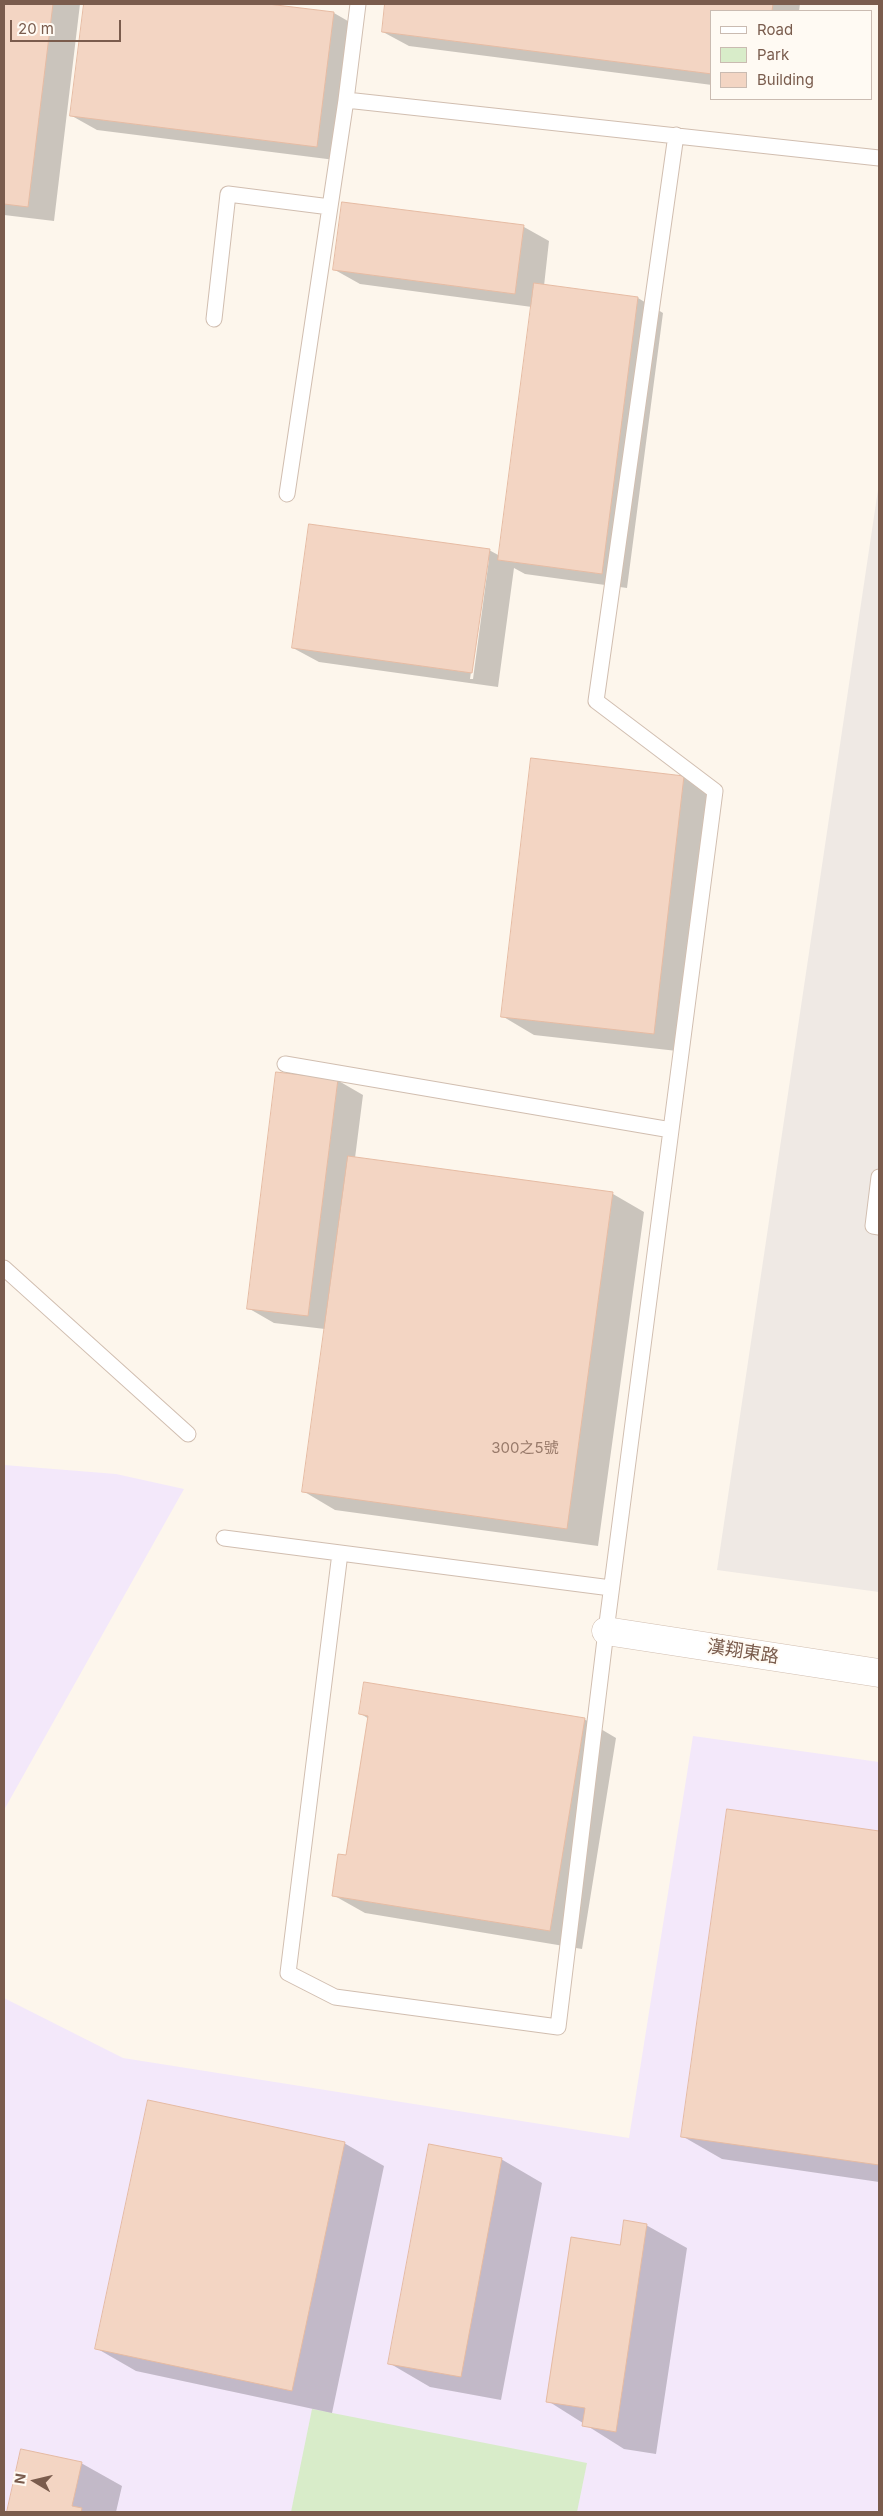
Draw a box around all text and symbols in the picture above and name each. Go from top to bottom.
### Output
scale bar [12,10,124,42]
legend [710,10,873,100]
text: 20 m [18,19,54,38]
text: Road [757,20,793,39]
text: Park [757,45,789,64]
text: Building [757,70,814,89]
house number: 300之5號 [491,1439,559,1457]
street label: 漢翔東路 [706,1636,780,1668]
north arrow [10,2456,60,2506]
text: N [10,2472,29,2485]

